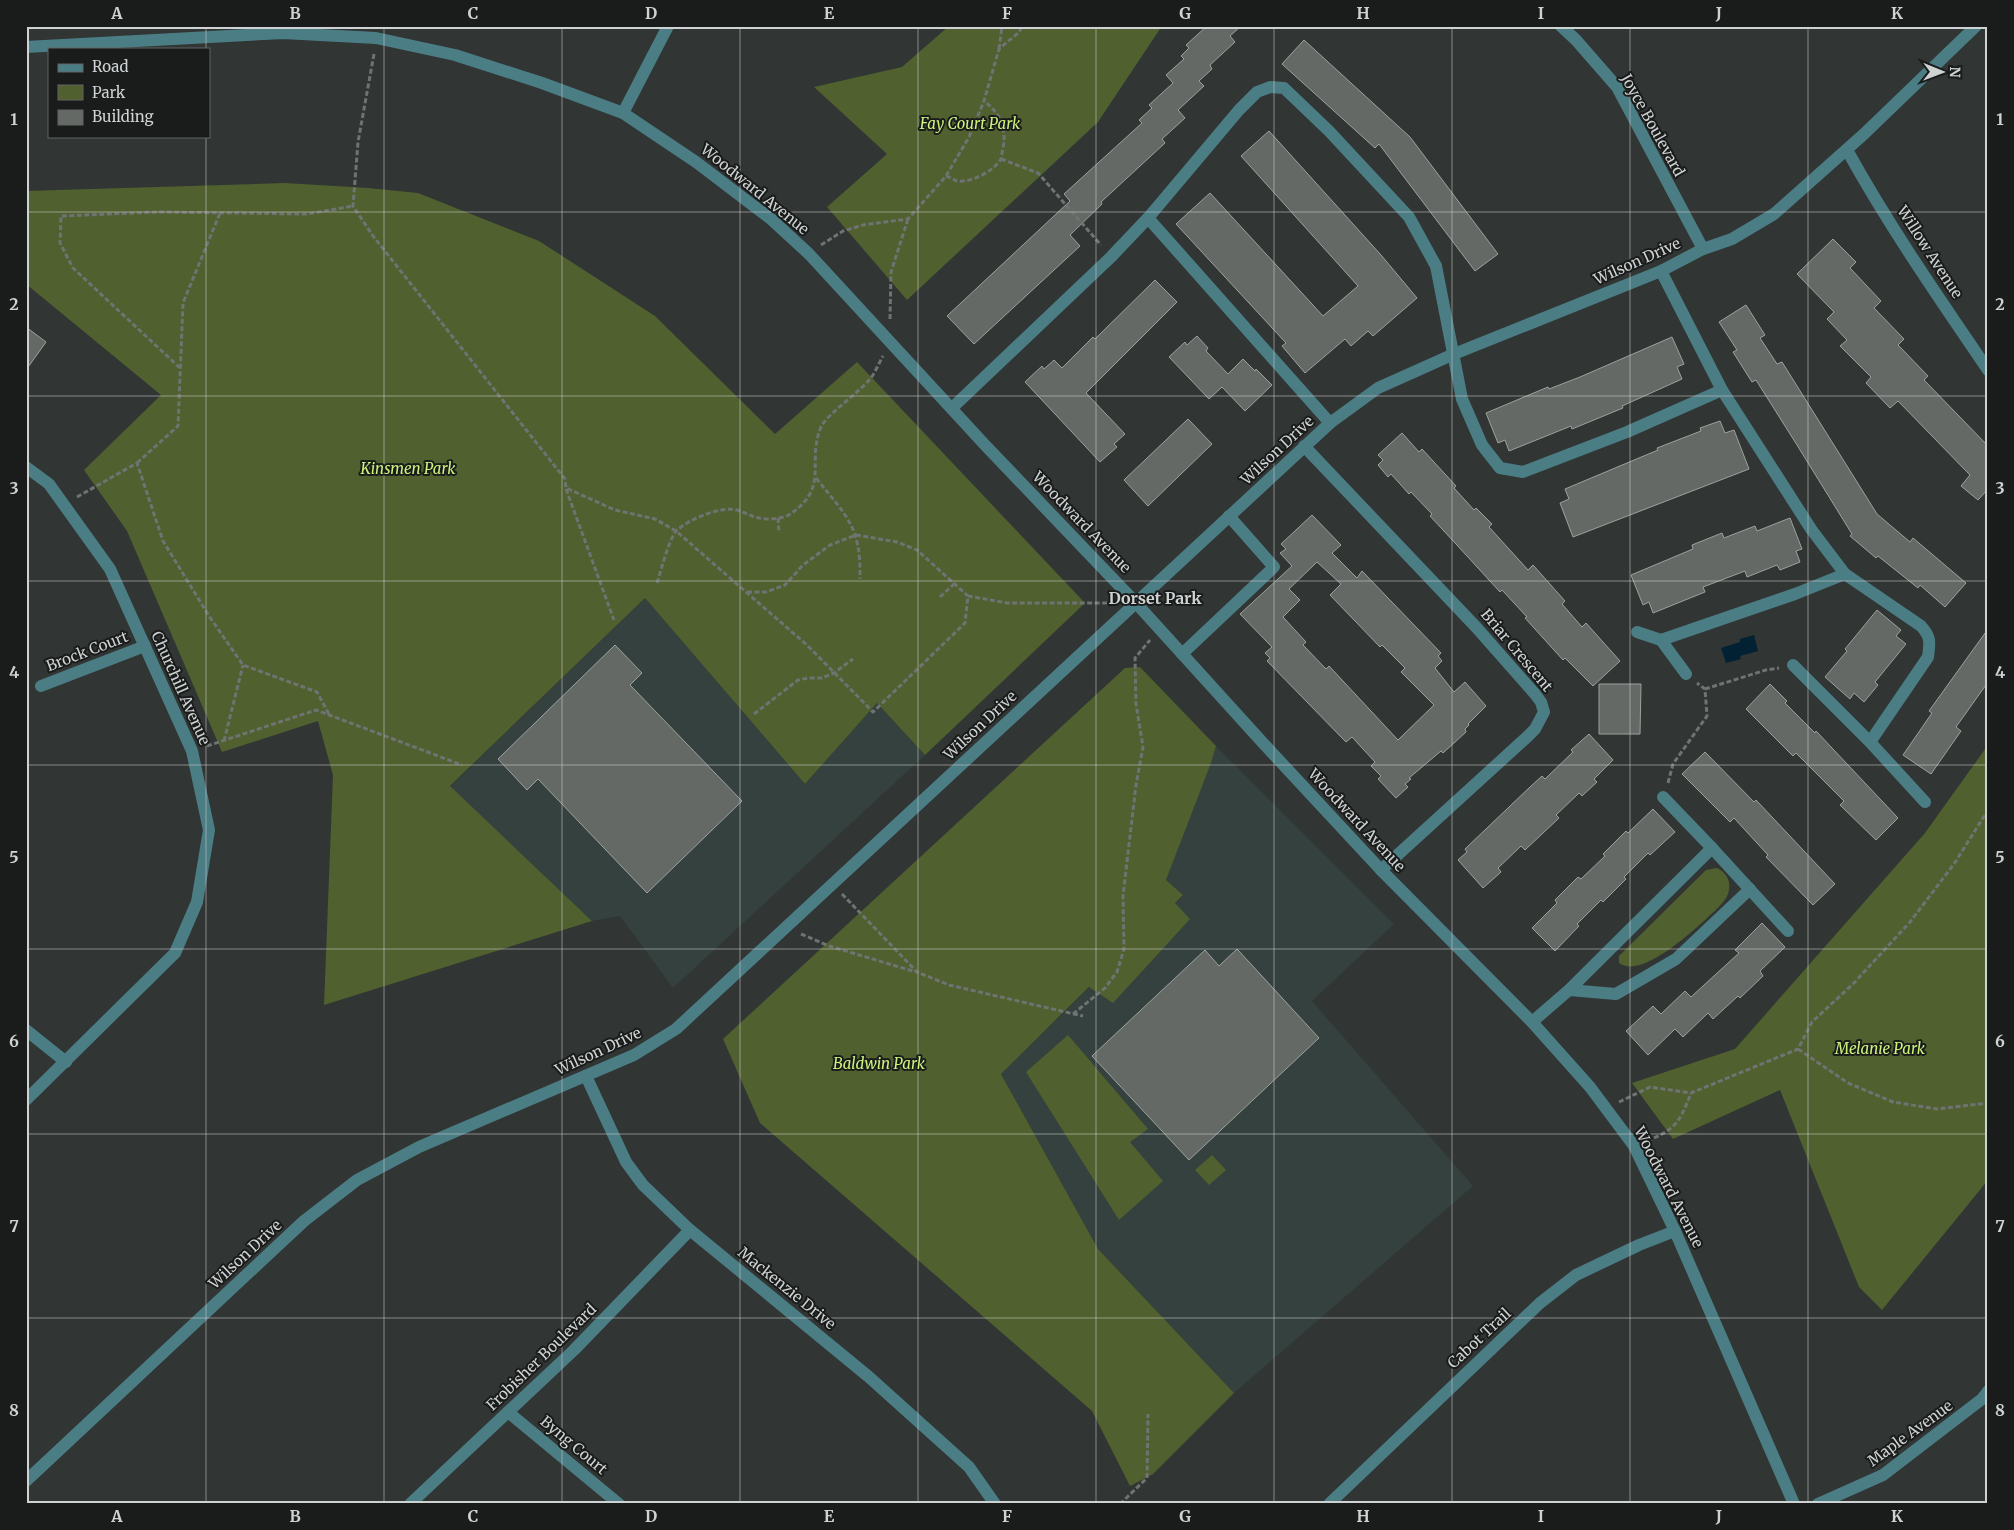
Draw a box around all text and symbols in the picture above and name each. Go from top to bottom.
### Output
text: A [110,3,123,23]
text: B [289,3,301,23]
text: C [468,3,478,23]
text: D [645,3,657,23]
text: E [824,3,835,23]
text: F [1002,3,1012,23]
text: G [1179,3,1191,23]
text: H [1356,3,1370,23]
text: I [1538,3,1544,23]
text: J [1715,3,1722,23]
text: K [1891,3,1903,23]
legend [48,48,210,138]
north arrow [1916,48,1966,98]
text: Road [92,57,128,76]
text: N [1946,67,1964,78]
street label: Joyce Boulevard [1617,70,1689,180]
text: Park [92,83,126,102]
text: Building [92,107,154,126]
text: 1 [10,109,18,129]
text: 1 [1996,109,2004,129]
park label: Fay Court Park [919,114,1021,133]
street label: Woodward Avenue [696,139,813,239]
street label: Willow Avenue [1892,201,1967,302]
street label: Wilson Drive [1590,233,1683,289]
text: 2 [9,294,19,314]
text: 2 [1995,294,2005,314]
street label: Wilson Drive [1236,411,1318,489]
park label: Kinsmen Park [360,459,456,478]
street label: Woodward Avenue [1028,467,1135,577]
text: 3 [9,478,19,498]
text: 3 [1995,478,2005,498]
district label: Dorset Park [1108,588,1202,608]
street label: Briar Crescent [1477,605,1557,695]
street label: Brock Court [43,627,131,675]
street label: Churchill Avenue [147,628,215,748]
text: 4 [9,662,19,682]
text: 4 [1995,662,2005,682]
street label: Wilson Drive [939,686,1021,764]
street label: Woodward Avenue [1304,764,1410,876]
text: 5 [9,847,19,867]
text: 5 [1995,847,2005,867]
street label: Wilson Drive [551,1023,644,1080]
text: 6 [9,1031,19,1051]
text: 6 [1995,1031,2005,1051]
park label: Melanie Park [1834,1039,1926,1058]
park label: Baldwin Park [833,1054,926,1073]
street label: Woodward Avenue [1630,1122,1708,1251]
street label: Wilson Drive [204,1215,286,1293]
text: 7 [9,1216,19,1236]
text: 7 [1995,1216,2005,1236]
street label: Mackenzie Drive [734,1243,840,1333]
street label: Frobisher Boulevard [482,1300,600,1414]
street label: Cabot Trail [1443,1304,1515,1372]
street label: Maple Avenue [1864,1396,1956,1470]
text: 8 [9,1400,19,1420]
text: 8 [1995,1400,2005,1420]
street label: Byng Court [537,1412,611,1479]
text: A [110,1506,123,1526]
text: B [289,1506,301,1526]
text: C [468,1506,478,1526]
text: D [645,1506,657,1526]
text: E [824,1506,835,1526]
text: F [1002,1506,1012,1526]
text: G [1179,1506,1191,1526]
text: H [1356,1506,1370,1526]
text: I [1538,1506,1544,1526]
text: J [1715,1506,1722,1526]
text: K [1891,1506,1903,1526]

